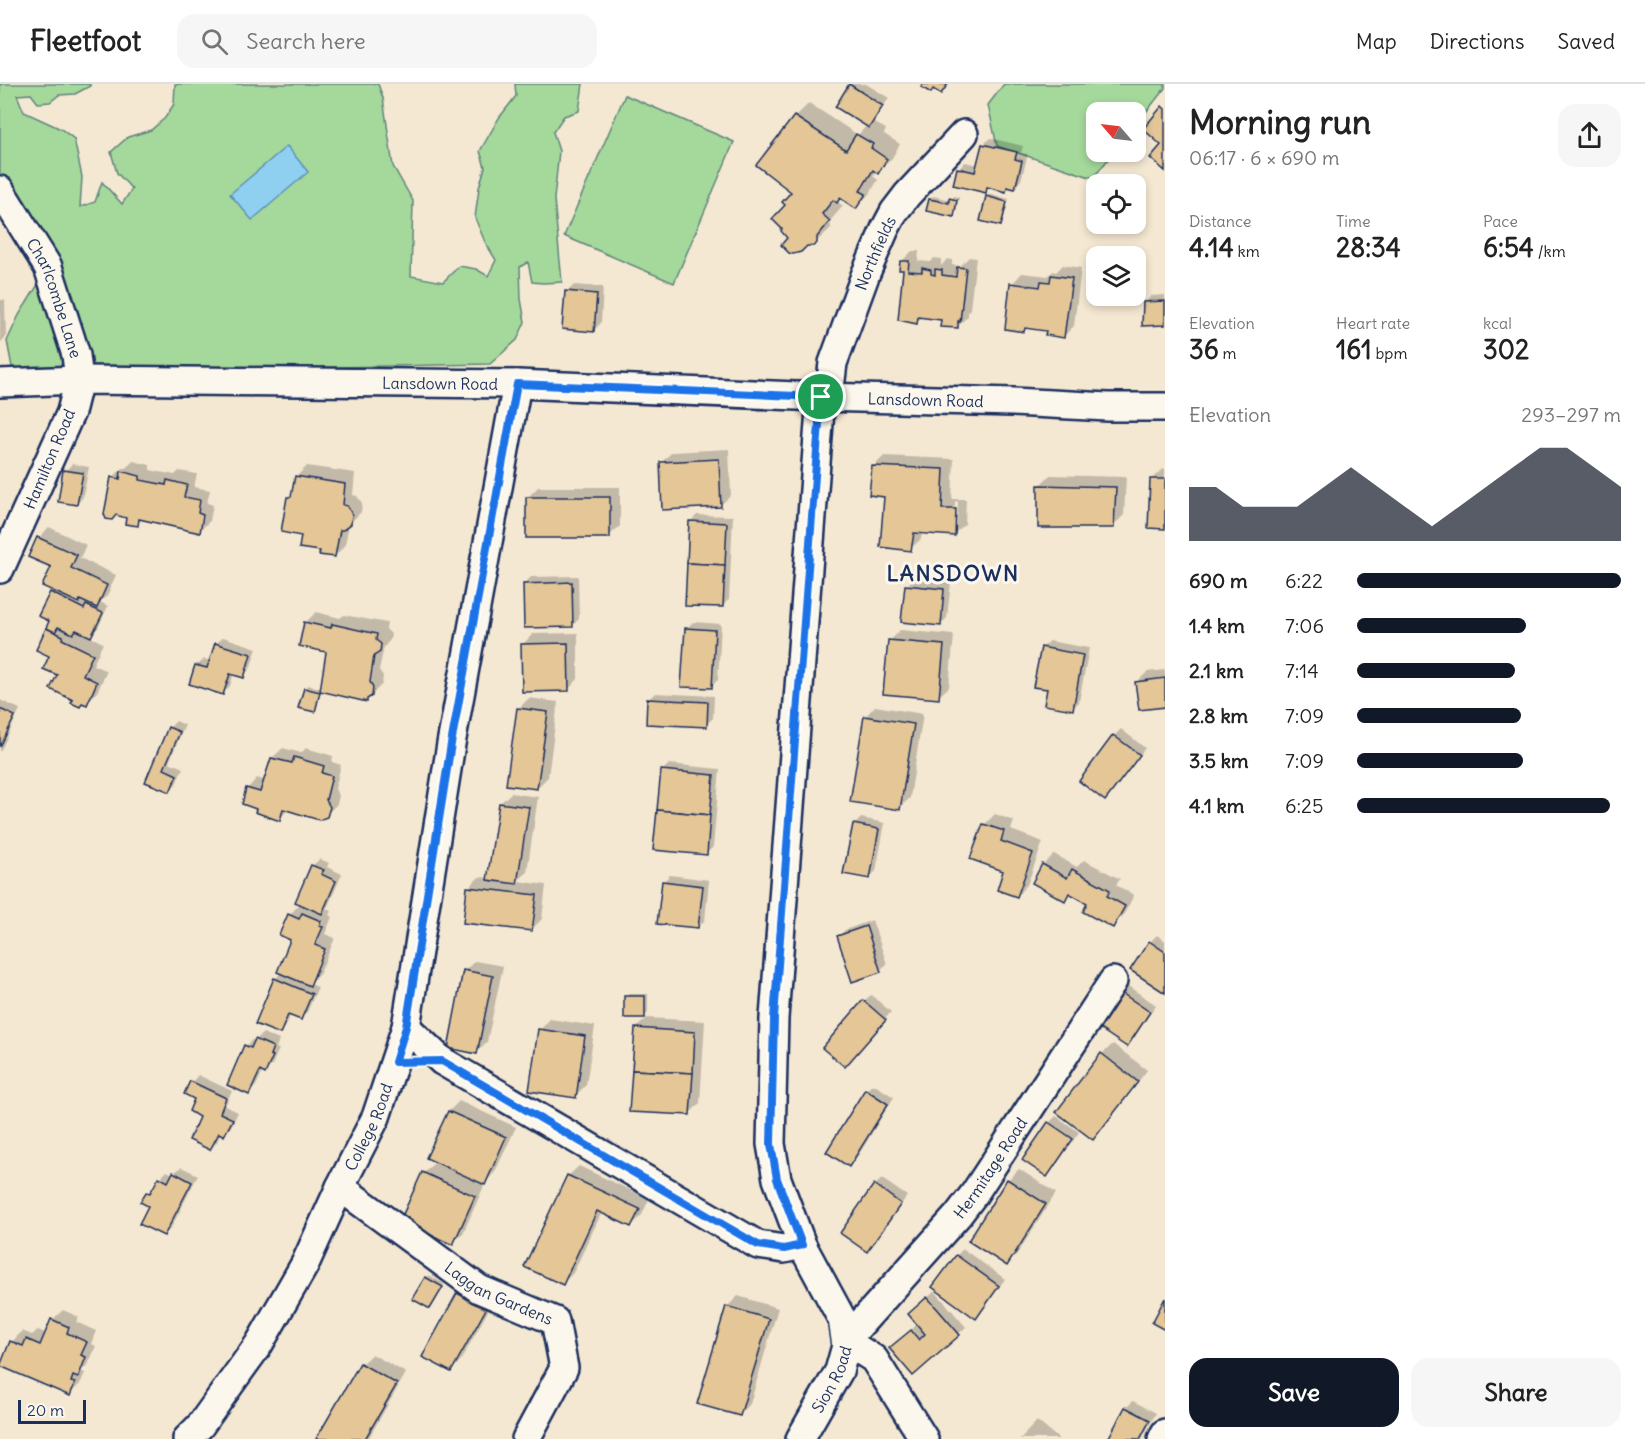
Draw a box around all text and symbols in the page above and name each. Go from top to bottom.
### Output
search box [177,14,597,68]
text: Fleetfoot [30,23,141,59]
icon: search [198,25,231,58]
text: Search here [246,27,366,55]
text: Map [1356,28,1397,55]
text: Directions [1430,28,1524,55]
text: Saved [1557,28,1615,55]
text: Morning run [1189,101,1371,143]
north arrow [1086,102,1146,162]
map controls [1086,102,1146,306]
button: share [1558,104,1621,167]
text: 06:17 · 6 × 690 m [1189,145,1340,170]
button: locate [1086,174,1146,234]
text: Distance [1189,211,1251,231]
text: Time [1336,211,1371,231]
text: Pace [1483,211,1518,231]
street label: Northfields [851,213,900,293]
text: 4.14 [1189,231,1234,264]
text: 28:34 [1336,231,1401,264]
text: 6:54 [1483,231,1534,264]
street label: Charlcombe Lane [22,234,86,360]
text: km [1234,241,1260,261]
text: /km [1534,241,1566,261]
button: layers [1086,246,1146,306]
text: Elevation [1189,313,1255,333]
text: Heart rate [1336,313,1410,333]
text: kcal [1483,313,1512,333]
text: 36 [1189,333,1219,366]
text: 161 [1336,333,1372,366]
text: 302 [1483,333,1529,366]
text: m [1219,343,1237,363]
text: bpm [1372,343,1407,363]
pin [795,371,846,422]
street label: Lansdown Road [382,373,498,394]
icon: arrive [804,380,837,413]
street label: Lansdown Road [867,388,984,411]
text: Elevation [1189,402,1271,427]
text: 293–297 m [1521,402,1621,427]
street label: Hamilton Road [19,406,79,512]
district label: LANSDOWN [886,559,1020,587]
text: 690 m [1189,568,1248,593]
text: 6:22 [1285,568,1323,593]
text: 1.4 km [1189,613,1245,638]
text: 7:06 [1285,613,1324,638]
text: 2.1 km [1189,658,1244,683]
text: 7:14 [1285,658,1319,683]
text: 2.8 km [1189,703,1248,728]
text: 7:09 [1285,703,1324,728]
text: 3.5 km [1189,748,1249,773]
text: 7:09 [1285,748,1324,773]
text: 4.1 km [1189,793,1244,818]
text: 6:25 [1285,793,1324,818]
street label: College Road [340,1081,397,1174]
street label: Hermitage Road [949,1114,1031,1222]
street label: Laggan Gardens [441,1257,556,1329]
street label: Sion Road [807,1344,856,1416]
button: Save [1189,1358,1399,1427]
button: Share [1411,1358,1621,1427]
scale bar [18,1397,86,1424]
text: 20 m [27,1400,64,1420]

